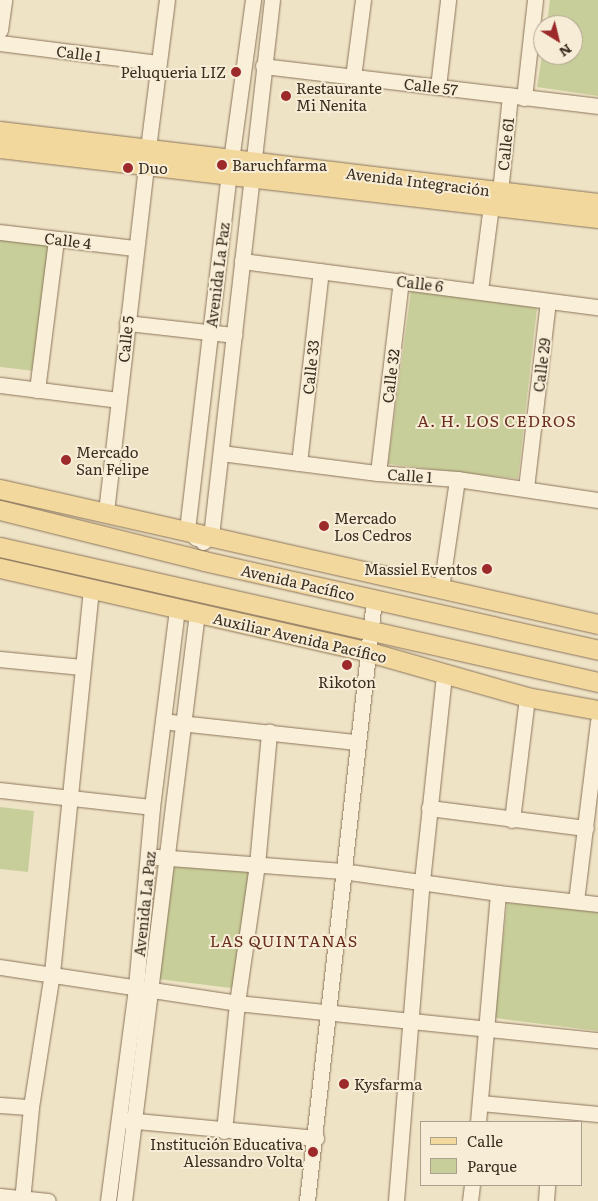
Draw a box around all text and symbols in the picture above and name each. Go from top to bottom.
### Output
north arrow [533,15,583,65]
text: N [556,40,577,63]
street label: Calle 1 [55,41,103,65]
place label: Peluqueria LIZ [120,63,226,81]
marker: Peluqueria LIZ [230,66,242,78]
street label: Calle 57 [403,74,459,98]
place label: Restaurante Mi Nenita [296,78,382,113]
marker: Restaurante Mi Nenita [280,90,292,102]
street label: Calle 61 [493,117,517,171]
place label: Baruchfarma [232,156,327,174]
place label: Duo [138,159,168,177]
marker: Baruchfarma [216,159,228,171]
marker: Duo [122,162,134,174]
street label: Avenida Integración [345,163,491,199]
street label: Avenida La Paz [202,221,232,329]
street label: Calle 4 [43,228,93,252]
street label: Calle 6 [395,271,445,295]
street label: Calle 5 [114,315,136,363]
street label: Calle 29 [529,337,553,393]
street label: Calle 33 [298,339,322,395]
street label: Calle 32 [378,348,402,404]
district label: A. H. LOS CEDROS [415,410,579,430]
place label: Mercado San Felipe [76,442,149,477]
marker: Mercado San Felipe [60,454,72,466]
street label: Calle 1 [387,464,433,486]
place label: Mercado Los Cedros [334,508,412,543]
marker: Mercado Los Cedros [318,520,330,532]
street label: Avenida Pacífico [239,560,357,604]
place label: Massiel Eventos [364,560,477,578]
marker: Massiel Eventos [481,563,493,575]
street label: Auxiliar Avenida Pacífico [211,608,389,666]
marker: Rikoton [341,659,353,671]
place label: Rikoton [318,673,376,691]
street label: Avenida La Paz [130,850,158,958]
district label: LAS QUINTANAS [208,930,360,950]
place label: Kysfarma [354,1075,422,1093]
marker: Kysfarma [338,1078,350,1090]
legend [420,1121,583,1186]
text: Calle [467,1129,503,1152]
place label: Institución Educativa Alessandro Volta [150,1134,303,1169]
marker: Institución Educativa Alessandro Volta [307,1146,319,1158]
text: Parque [467,1154,517,1177]

